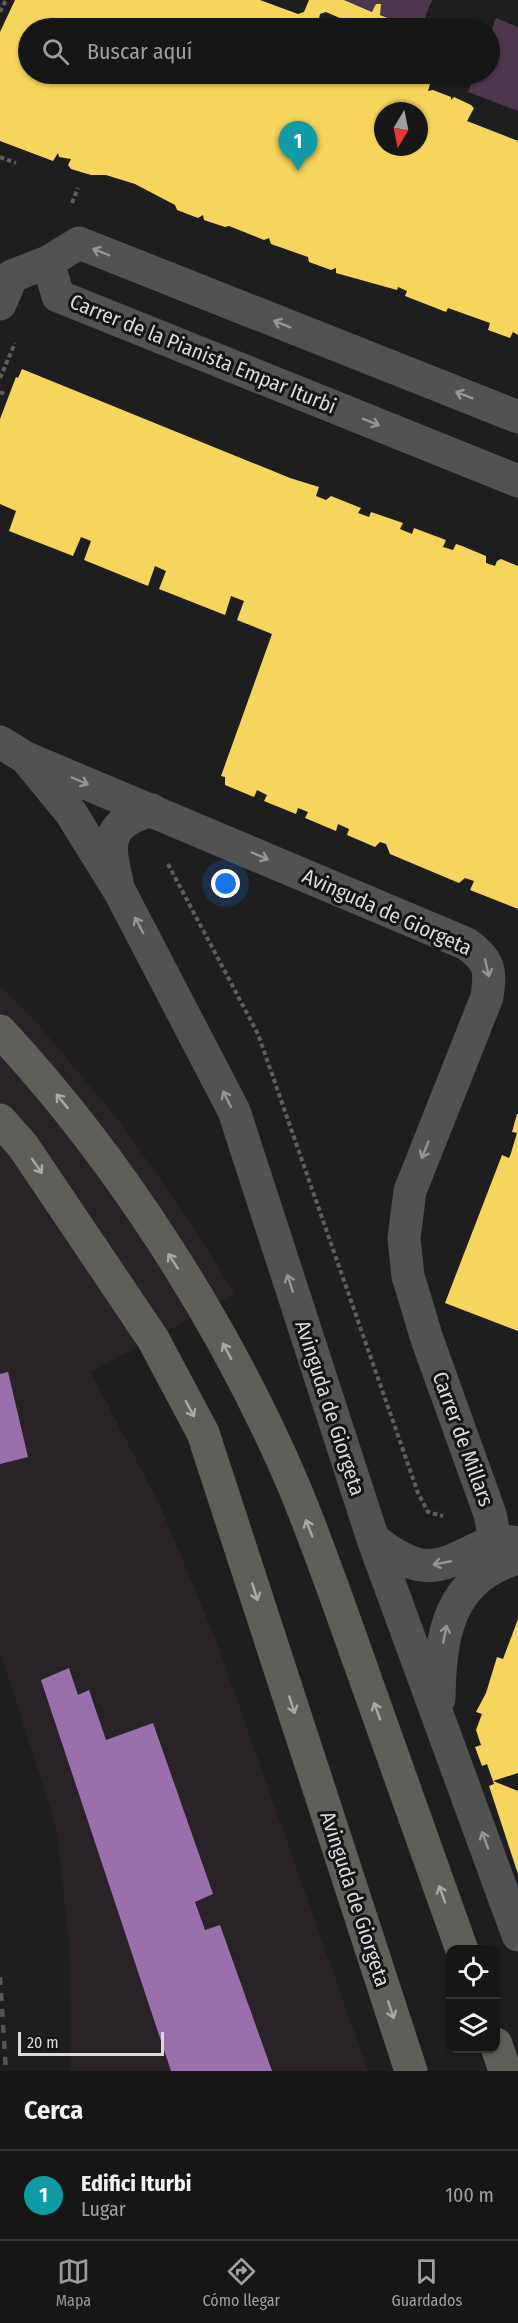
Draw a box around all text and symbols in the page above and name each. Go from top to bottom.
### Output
search box [18,18,500,84]
icon: search [39,35,72,68]
text: Buscar aquí [87,38,192,65]
north arrow [374,102,428,156]
pin: 1 [278,122,318,171]
one-way arrow [92,246,111,257]
street label: Carrer de la Pianista Empar Iturbi [66,289,340,419]
one-way arrow [274,318,292,329]
one-way arrow [455,389,473,400]
one-way arrow [361,417,380,428]
one-way arrow [71,776,89,787]
one-way arrow [250,851,269,862]
street label: Avinguda de Giorgeta [298,863,476,961]
your location [211,869,240,898]
one-way arrow [133,917,145,934]
one-way arrow [482,958,494,977]
one-way arrow [221,1090,233,1108]
one-way arrow [55,1093,68,1109]
one-way arrow [419,1141,430,1159]
one-way arrow [31,1157,43,1173]
one-way arrow [167,1253,179,1270]
one-way arrow [284,1274,295,1293]
street label: Avinguda de Giorgeta [289,1317,371,1499]
one-way arrow [221,1343,233,1360]
street label: Carrer de Millars [427,1368,499,1510]
one-way arrow [185,1399,196,1417]
one-way arrow [303,1519,314,1538]
one-way arrow [433,1558,452,1569]
one-way arrow [250,1582,261,1601]
one-way arrow [440,1625,451,1644]
one-way arrow [287,1695,298,1713]
one-way arrow [370,1702,381,1721]
street label: Avinguda de Giorgeta [314,1808,396,1990]
one-way arrow [478,1831,489,1850]
one-way arrow [436,1886,447,1904]
map controls [446,1945,500,2053]
button: locate [446,1945,500,1999]
button: layers [446,1999,500,2053]
one-way arrow [386,2000,397,2019]
scale bar [18,2029,164,2056]
text: 20 m [27,2033,58,2052]
text: Cerca [24,2095,83,2126]
text: Edifici Iturbi [81,2170,191,2197]
text: 1 [39,2183,48,2207]
text: 100 m [445,2183,494,2207]
text: Lugar [81,2197,126,2221]
tab: Mapa [56,2255,91,2310]
tab: Cómo llegar [203,2255,280,2310]
tab: Guardados [392,2255,462,2310]

